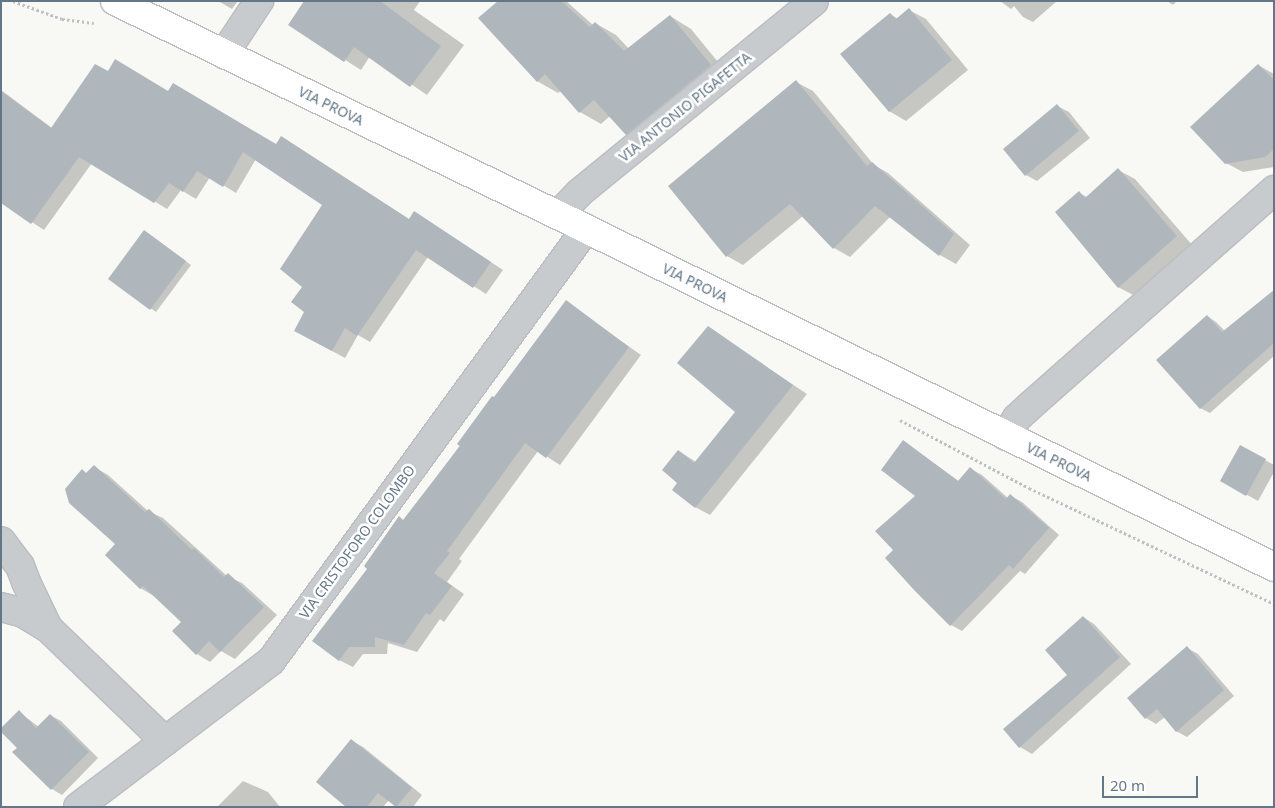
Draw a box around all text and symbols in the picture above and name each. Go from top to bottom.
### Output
street label: VIA ANTONIO PIGAFETTA [616,49,754,165]
street label: VIA PROVA [296,83,366,129]
street label: VIA PROVA [660,260,730,306]
street label: VIA PROVA [1024,439,1094,485]
street label: VIA CRISTOFORO COLOMBO [296,462,418,622]
scale bar [1105,766,1201,798]
text: 20 m [1110,775,1145,795]

